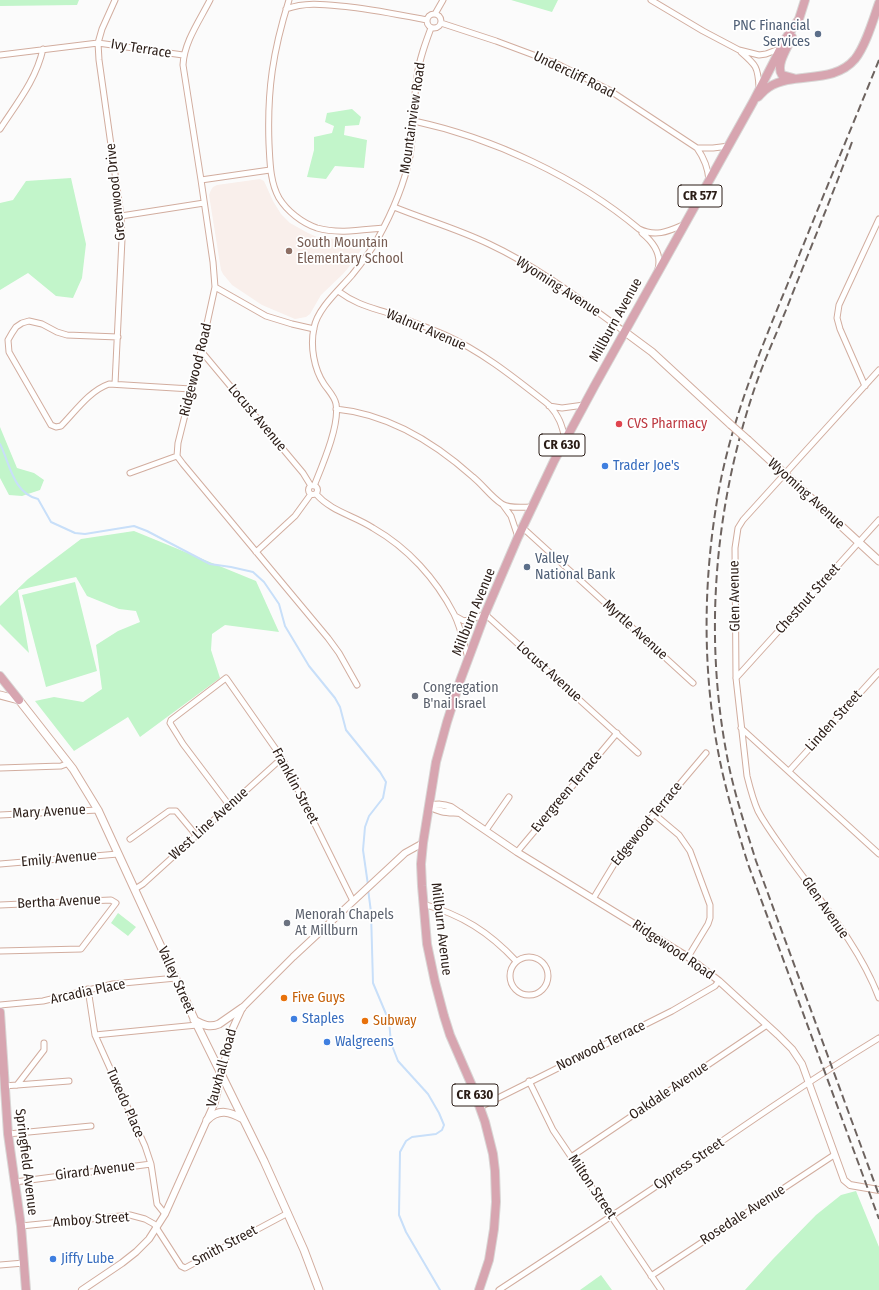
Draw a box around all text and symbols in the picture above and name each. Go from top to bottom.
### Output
place label: PNC Financial Services [733,18,810,50]
marker: PNC Financial Services [813,29,823,39]
street label: Ivy Terrace [110,36,172,62]
street label: Undercliff Road [530,48,618,102]
street label: Mountainview Road [397,61,429,175]
street label: Greenwood Drive [103,142,129,242]
road number: CR 577 [678,185,722,207]
place label: South Mountain Elementary School [297,235,404,268]
marker: South Mountain Elementary School [284,246,294,256]
street label: Wyoming Avenue [512,253,604,321]
street label: Millburn Avenue [586,275,646,365]
street label: Walnut Avenue [384,306,468,354]
street label: Ridgewood Road [176,322,216,418]
street label: Locust Avenue [224,381,290,455]
place label: CVS Pharmacy [627,416,707,432]
marker: CVS Pharmacy [614,419,624,429]
road number: CR 630 [539,434,585,456]
street label: Wyoming Avenue [764,455,848,533]
place label: Trader Joe's [613,458,680,474]
marker: Trader Joe's [600,461,610,471]
place label: Valley National Bank [535,551,615,584]
street label: Glen Avenue [726,560,744,632]
street label: Chestnut Street [772,560,844,638]
marker: Valley National Bank [522,562,532,572]
street label: Millburn Avenue [449,566,499,658]
street label: Myrtle Avenue [599,597,671,663]
street label: Locust Avenue [513,638,585,706]
place label: Congregation B'nai Israel [423,680,499,712]
street label: Linden Street [802,687,866,755]
marker: Congregation B'nai Israel [410,691,420,701]
street label: Franklin Street [268,745,322,827]
street label: Evergreen Terrace [528,748,606,836]
street label: Edgewood Terrace [608,779,686,869]
street label: West Line Avenue [166,784,252,864]
street label: Mary Avenue [12,802,86,822]
street label: Emily Avenue [20,847,98,871]
street label: Glen Avenue [798,874,852,942]
street label: Millburn Avenue [427,882,455,976]
street label: Bertha Avenue [17,891,101,913]
place label: Menorah Chapels At Millburn [295,907,394,940]
street label: Ridgewood Road [629,916,717,984]
marker: Menorah Chapels At Millburn [282,918,292,928]
street label: Valley Street [154,944,198,1016]
street label: Arcadia Place [49,976,127,1008]
place label: Five Guys [292,990,345,1006]
marker: Five Guys [279,993,289,1003]
place label: Staples [302,1011,344,1027]
place label: Subway [373,1013,417,1029]
marker: Staples [289,1014,299,1024]
marker: Subway [360,1016,370,1026]
street label: Norwood Terrace [554,1017,648,1075]
street label: Vauxhall Road [203,1027,241,1109]
place label: Walgreens [335,1034,394,1050]
marker: Walgreens [322,1037,332,1047]
street label: Oakdale Avenue [626,1058,712,1124]
street label: Tuxedo Place [102,1065,148,1141]
road number: CR 630 [452,1084,498,1106]
street label: Springfield Avenue [11,1108,41,1216]
street label: Cypress Street [651,1134,727,1194]
street label: Milton Street [564,1152,620,1222]
street label: Girard Avenue [54,1158,136,1184]
street label: Rosedale Avenue [697,1181,789,1249]
street label: Amboy Street [52,1209,130,1231]
street label: Smith Street [190,1222,260,1270]
place label: Jiffy Lube [61,1251,114,1267]
marker: Jiffy Lube [48,1254,58,1264]

